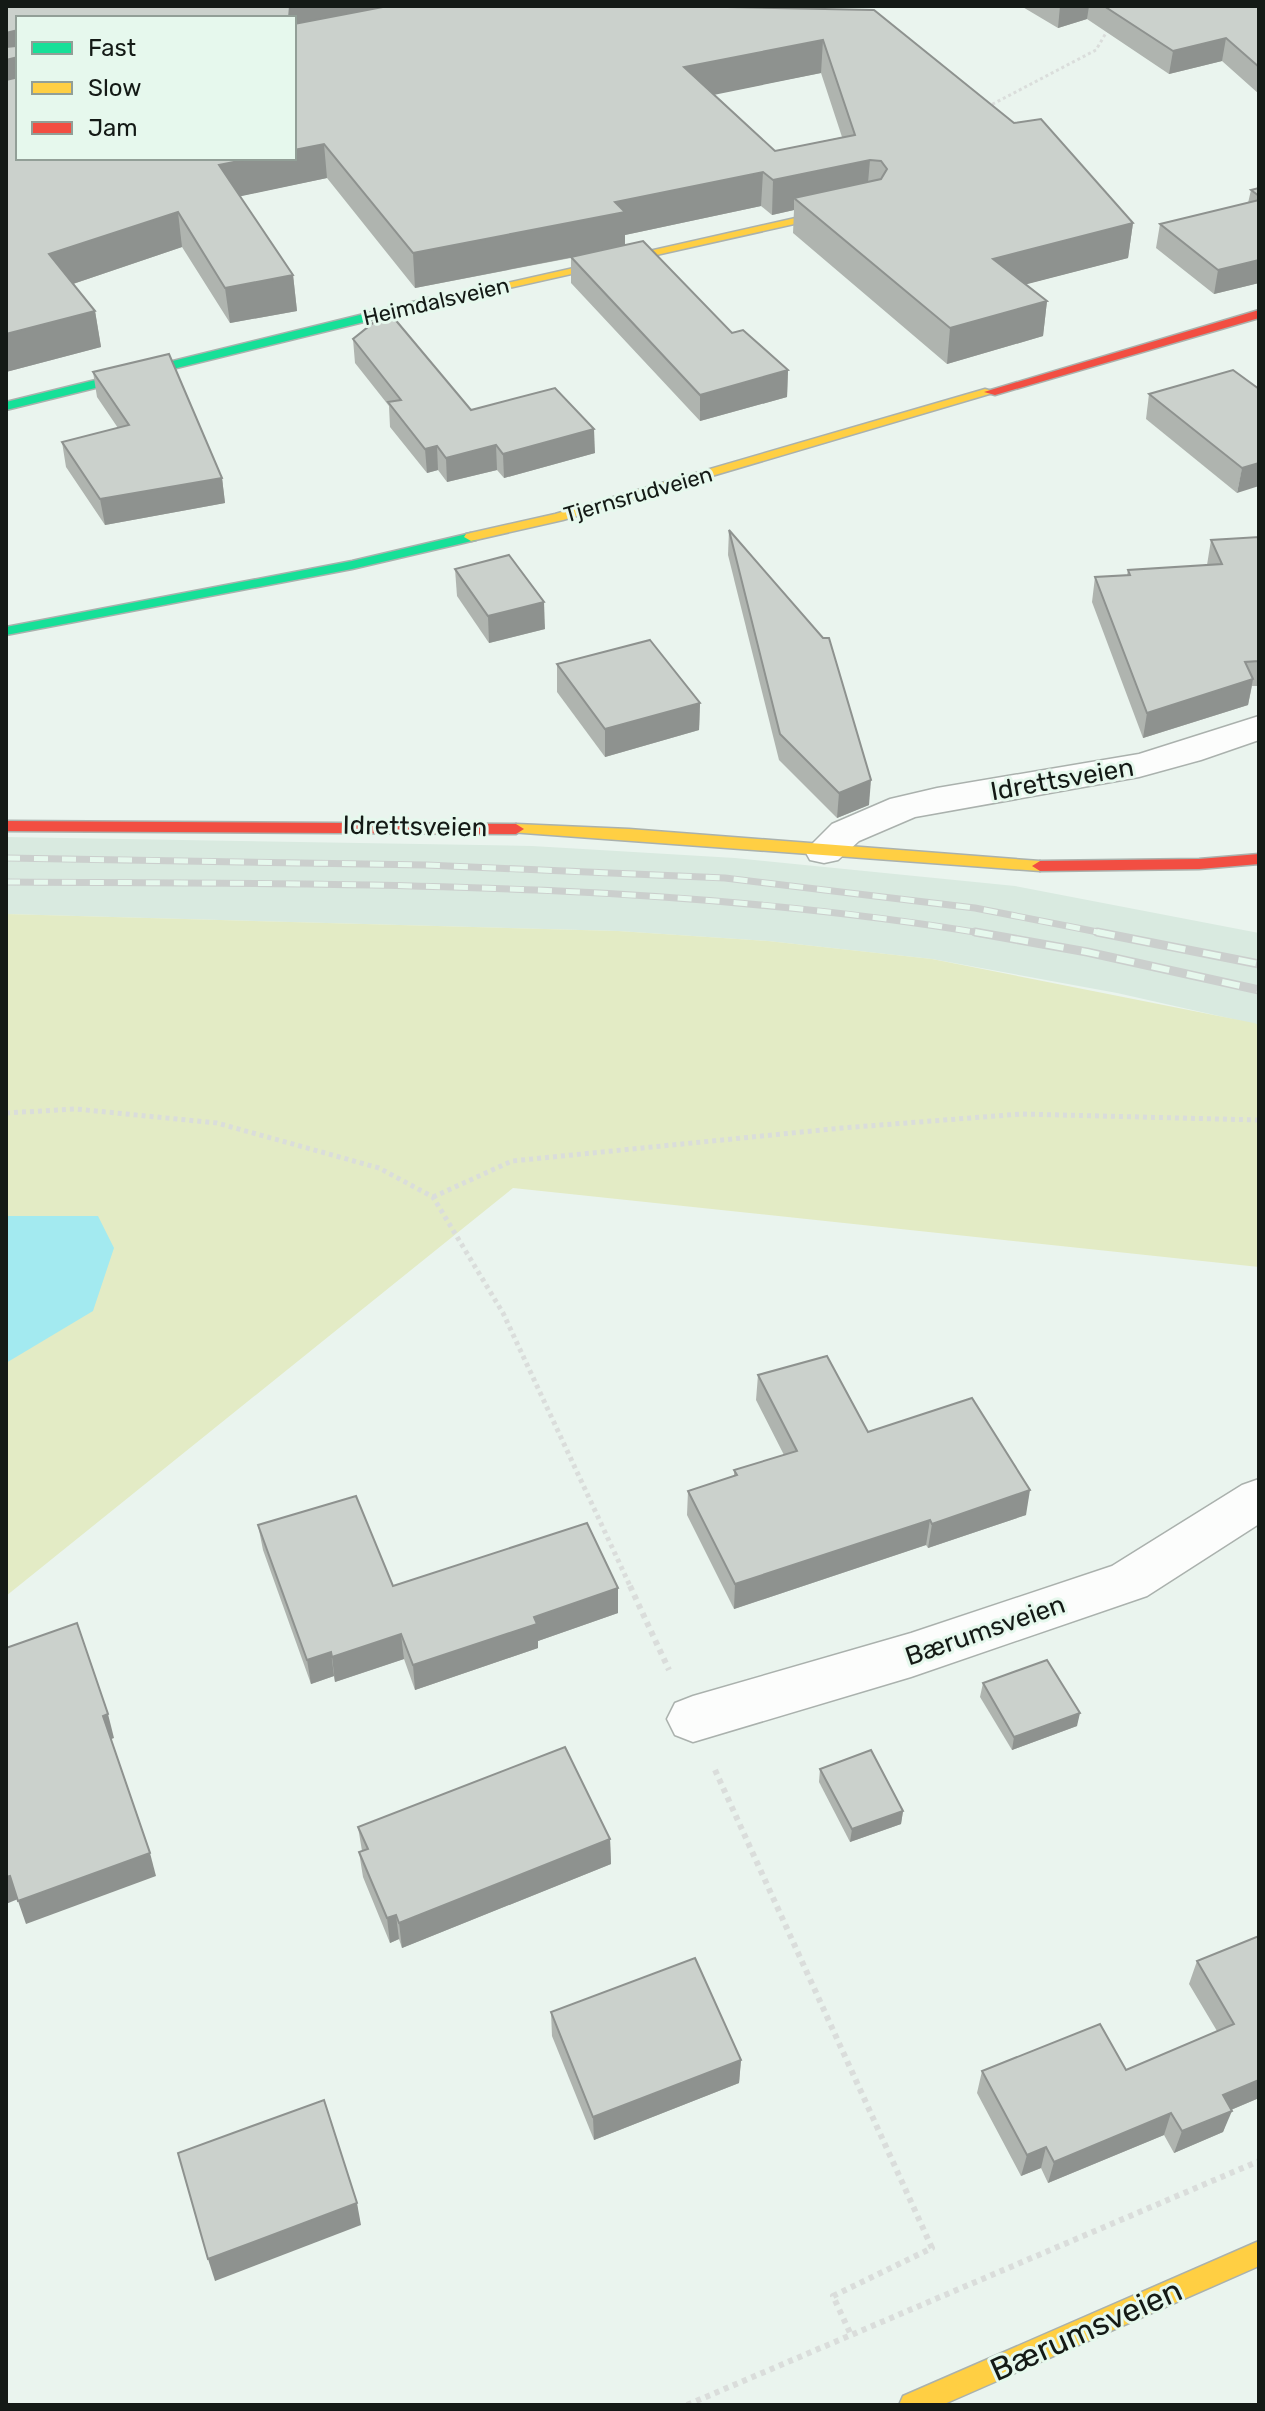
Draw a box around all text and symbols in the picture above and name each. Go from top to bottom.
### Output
legend [16,16,296,160]
text: Fast [88,34,136,62]
text: Slow [88,74,141,102]
text: Jam [88,114,138,142]
street label: Heimdalsveien [360,272,512,331]
street label: Tjernsrudveien [561,460,715,529]
street label: Idrettsveien [988,752,1136,807]
street label: Idrettsveien [342,810,488,843]
street label: Bærumsveien [901,1589,1069,1672]
street label: Bærumsveien [984,2271,1188,2389]

